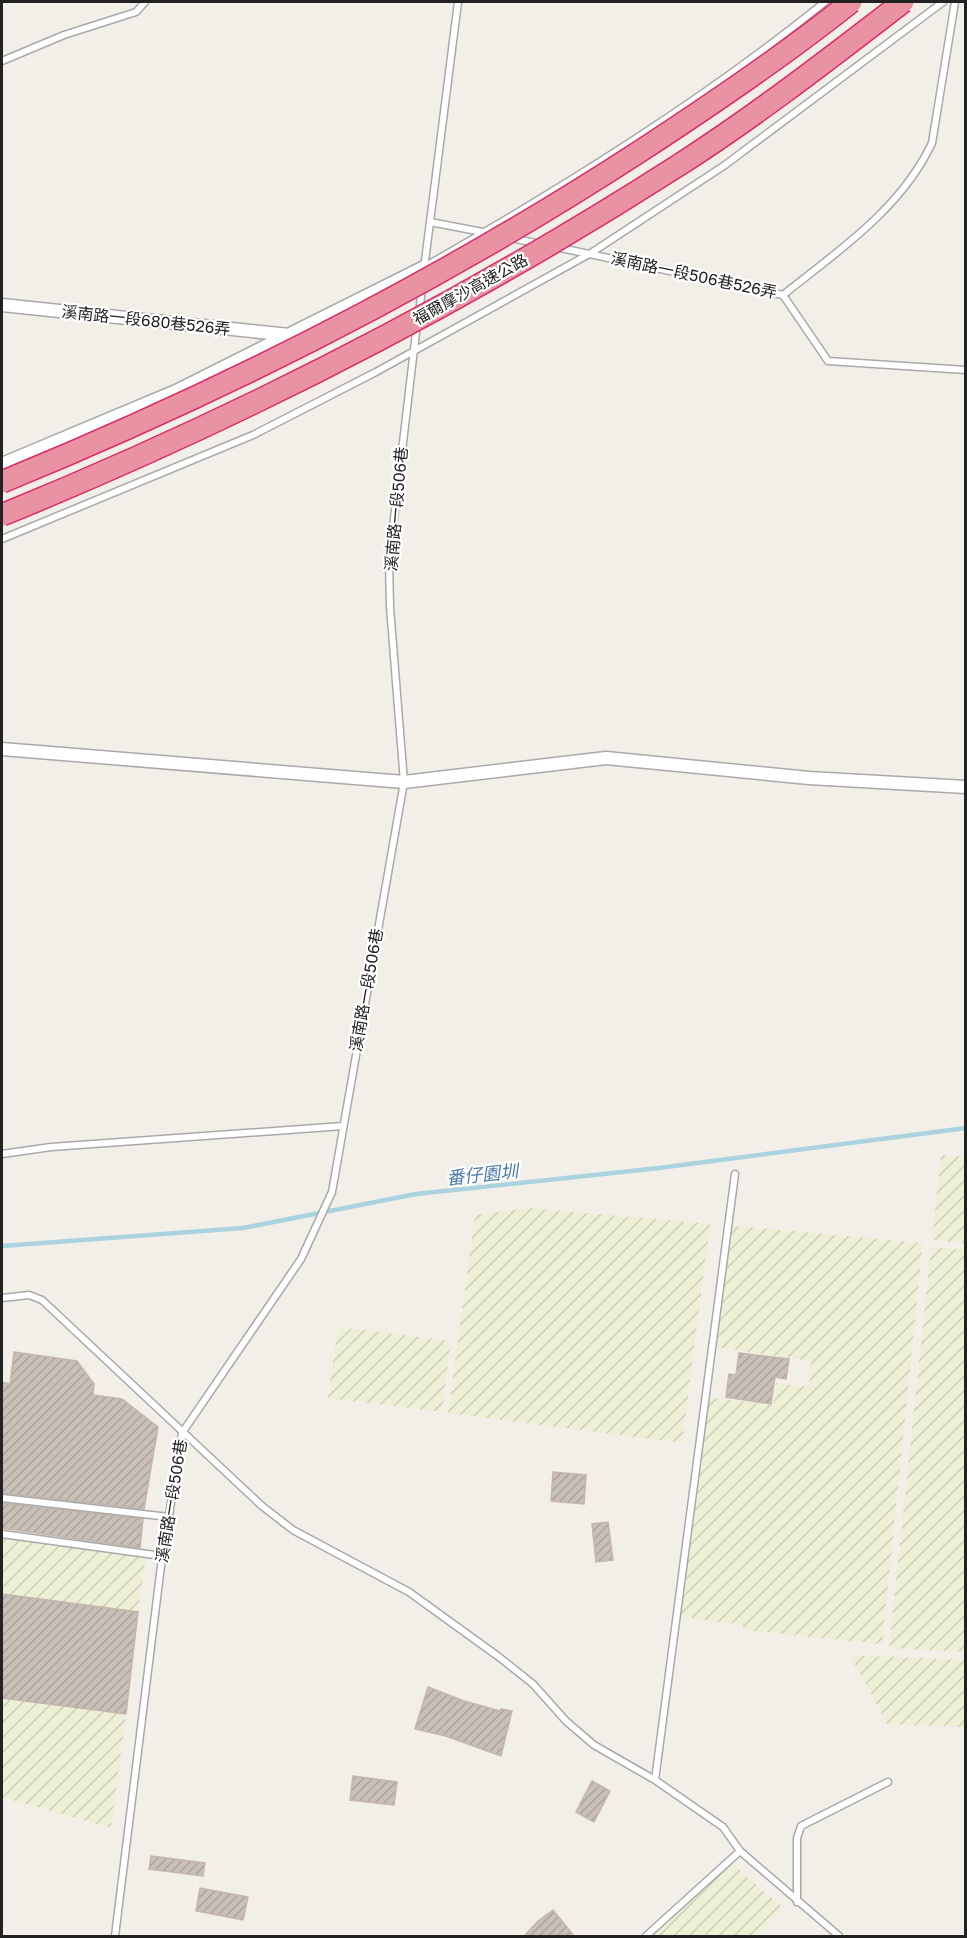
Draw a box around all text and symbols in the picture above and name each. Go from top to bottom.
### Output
street label: 溪南路一段506巷526弄 [609,248,779,302]
street label: 福爾摩沙高速公路 [409,249,531,329]
street label: 溪南路一段680巷526弄 [61,301,231,339]
street label: 溪南路一段506巷 [381,446,411,572]
street label: 溪南路一段506巷 [345,927,387,1053]
water label: 番仔園圳 [445,1159,522,1189]
street label: 溪南路一段506巷 [151,1438,191,1564]

